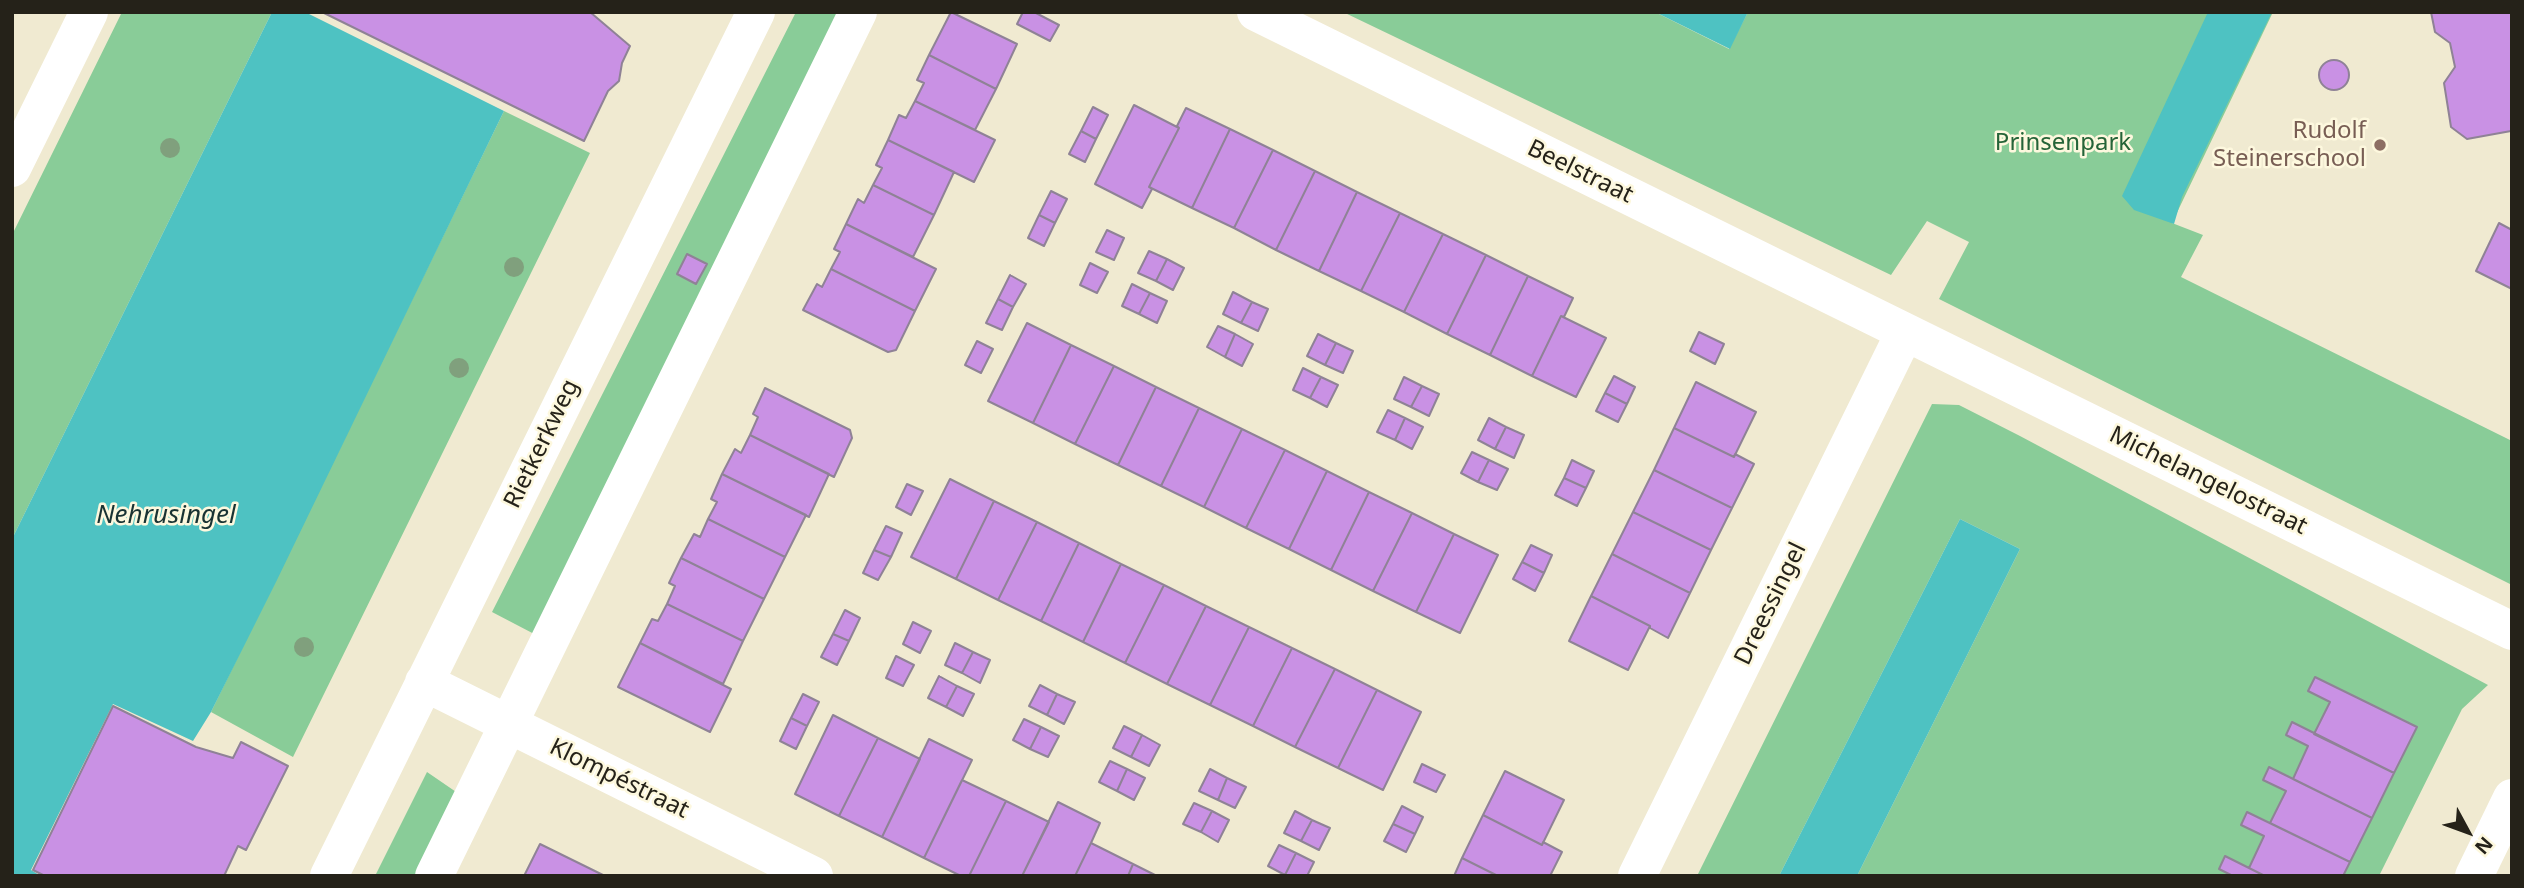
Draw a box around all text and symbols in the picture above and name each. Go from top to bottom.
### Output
place label: Rudolf Steinerschool [2213,117,2366,173]
park label: Prinsenpark [1995,129,2131,157]
street label: Beelstraat [1522,134,1638,210]
marker: Rudolf Steinerschool [2372,137,2388,153]
street label: Rietkerkweg [498,375,586,513]
street label: Michelangelostraat [2104,421,2312,541]
water label: Nehrusingel [96,500,236,532]
street label: Dreessingel [1729,538,1813,670]
street label: Klompéstraat [545,733,693,825]
north arrow [2433,797,2503,867]
text: N [2469,831,2499,860]

